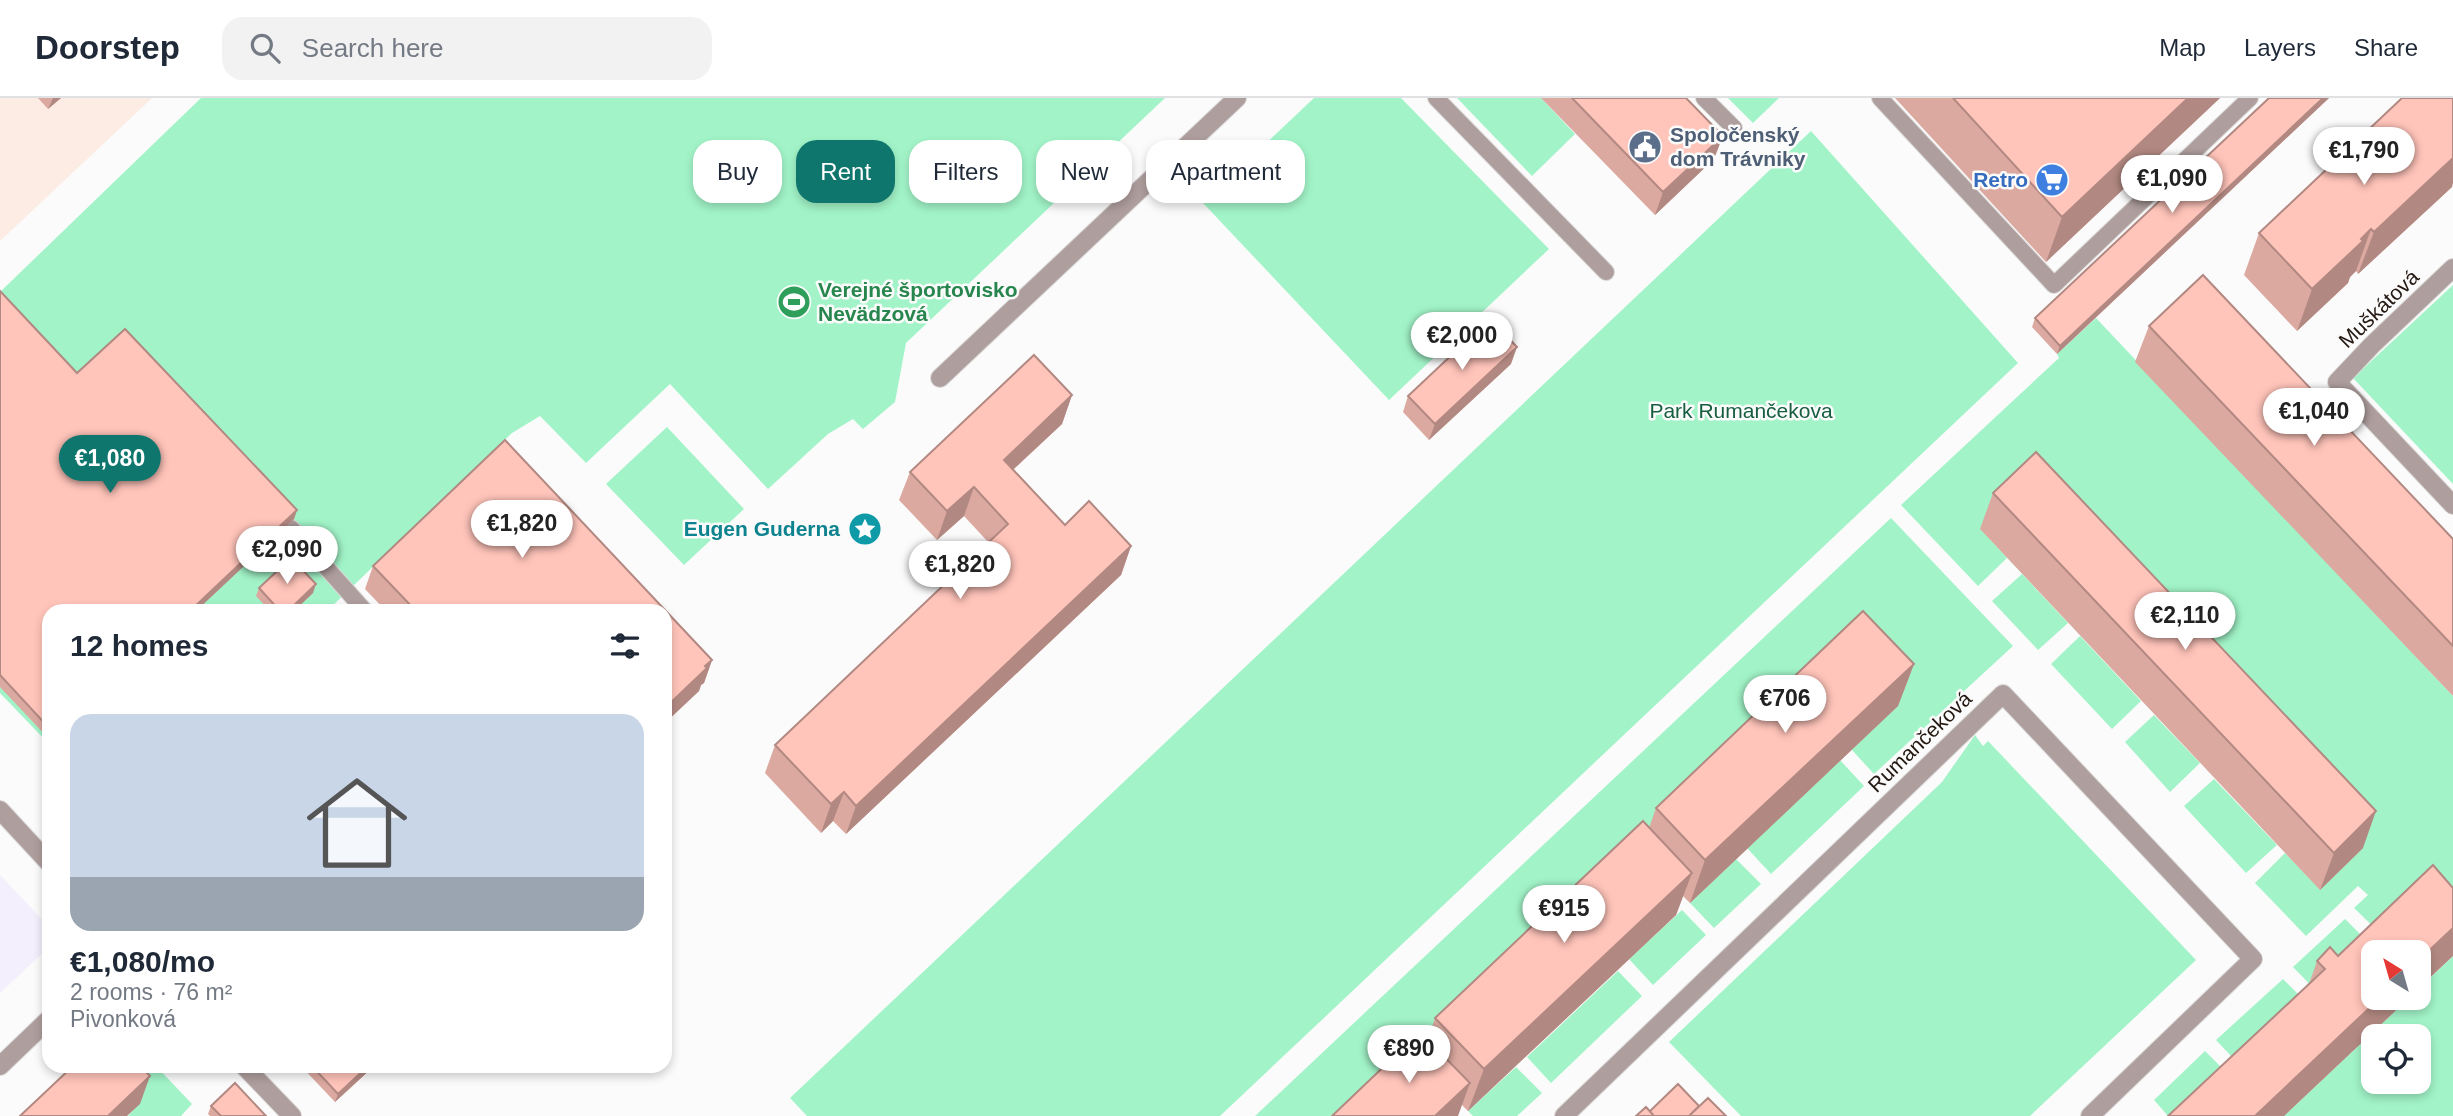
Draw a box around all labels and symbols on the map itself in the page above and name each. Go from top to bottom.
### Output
place label: Spoločenský dom Trávniky [1670,123,1806,170]
pin: €1,790 [2307,127,2421,187]
public building icon: Spoločenský dom Trávniky [1626,128,1664,166]
pin: €1,090 [2115,156,2229,215]
supermarket icon: Retro [2033,161,2071,199]
place label: Retro [1973,168,2028,191]
street label: Muškátová [2334,265,2423,352]
place label: Verejné športovisko Nevädzová [818,278,1018,325]
sports icon: Verejné športovisko Nevädzová [775,283,813,321]
pin: €2,000 [1405,313,1519,372]
pin: €1,040 [2257,388,2371,448]
park label: Park Rumančekova [1649,399,1833,422]
pin: €1,080 [53,436,167,495]
pin: €1,820 [465,500,579,560]
place icon: Eugen Guderna [846,510,884,548]
place label: Eugen Guderna [684,517,840,540]
pin: €2,090 [230,526,344,586]
pin: €1,820 [903,542,1017,601]
pin: €2,110 [2128,592,2242,652]
pin: €706 [1744,676,1826,735]
street label: Rumančeková [1863,687,1976,797]
pin: €915 [1523,886,1605,945]
north arrow [2361,940,2431,1010]
pin: €890 [1368,1026,1450,1085]

